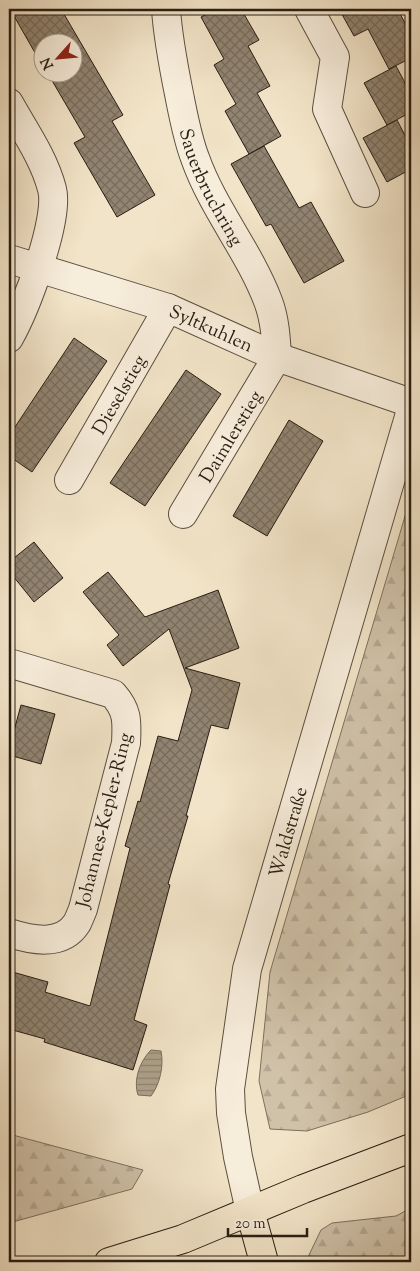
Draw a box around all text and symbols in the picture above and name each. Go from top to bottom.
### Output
north arrow [32,32,82,82]
text: N [37,53,60,73]
street label: Sauerbruchring [171,126,249,252]
street label: Syltkuhlen [164,299,257,360]
street label: Dieselstieg [87,350,154,440]
street label: Daimlerstieg [194,386,270,489]
street label: Johannes-Kepler-Ring [70,730,140,912]
street label: Waldstraße [264,784,316,881]
scale bar [228,1206,306,1238]
text: 20 m [235,1214,266,1235]

